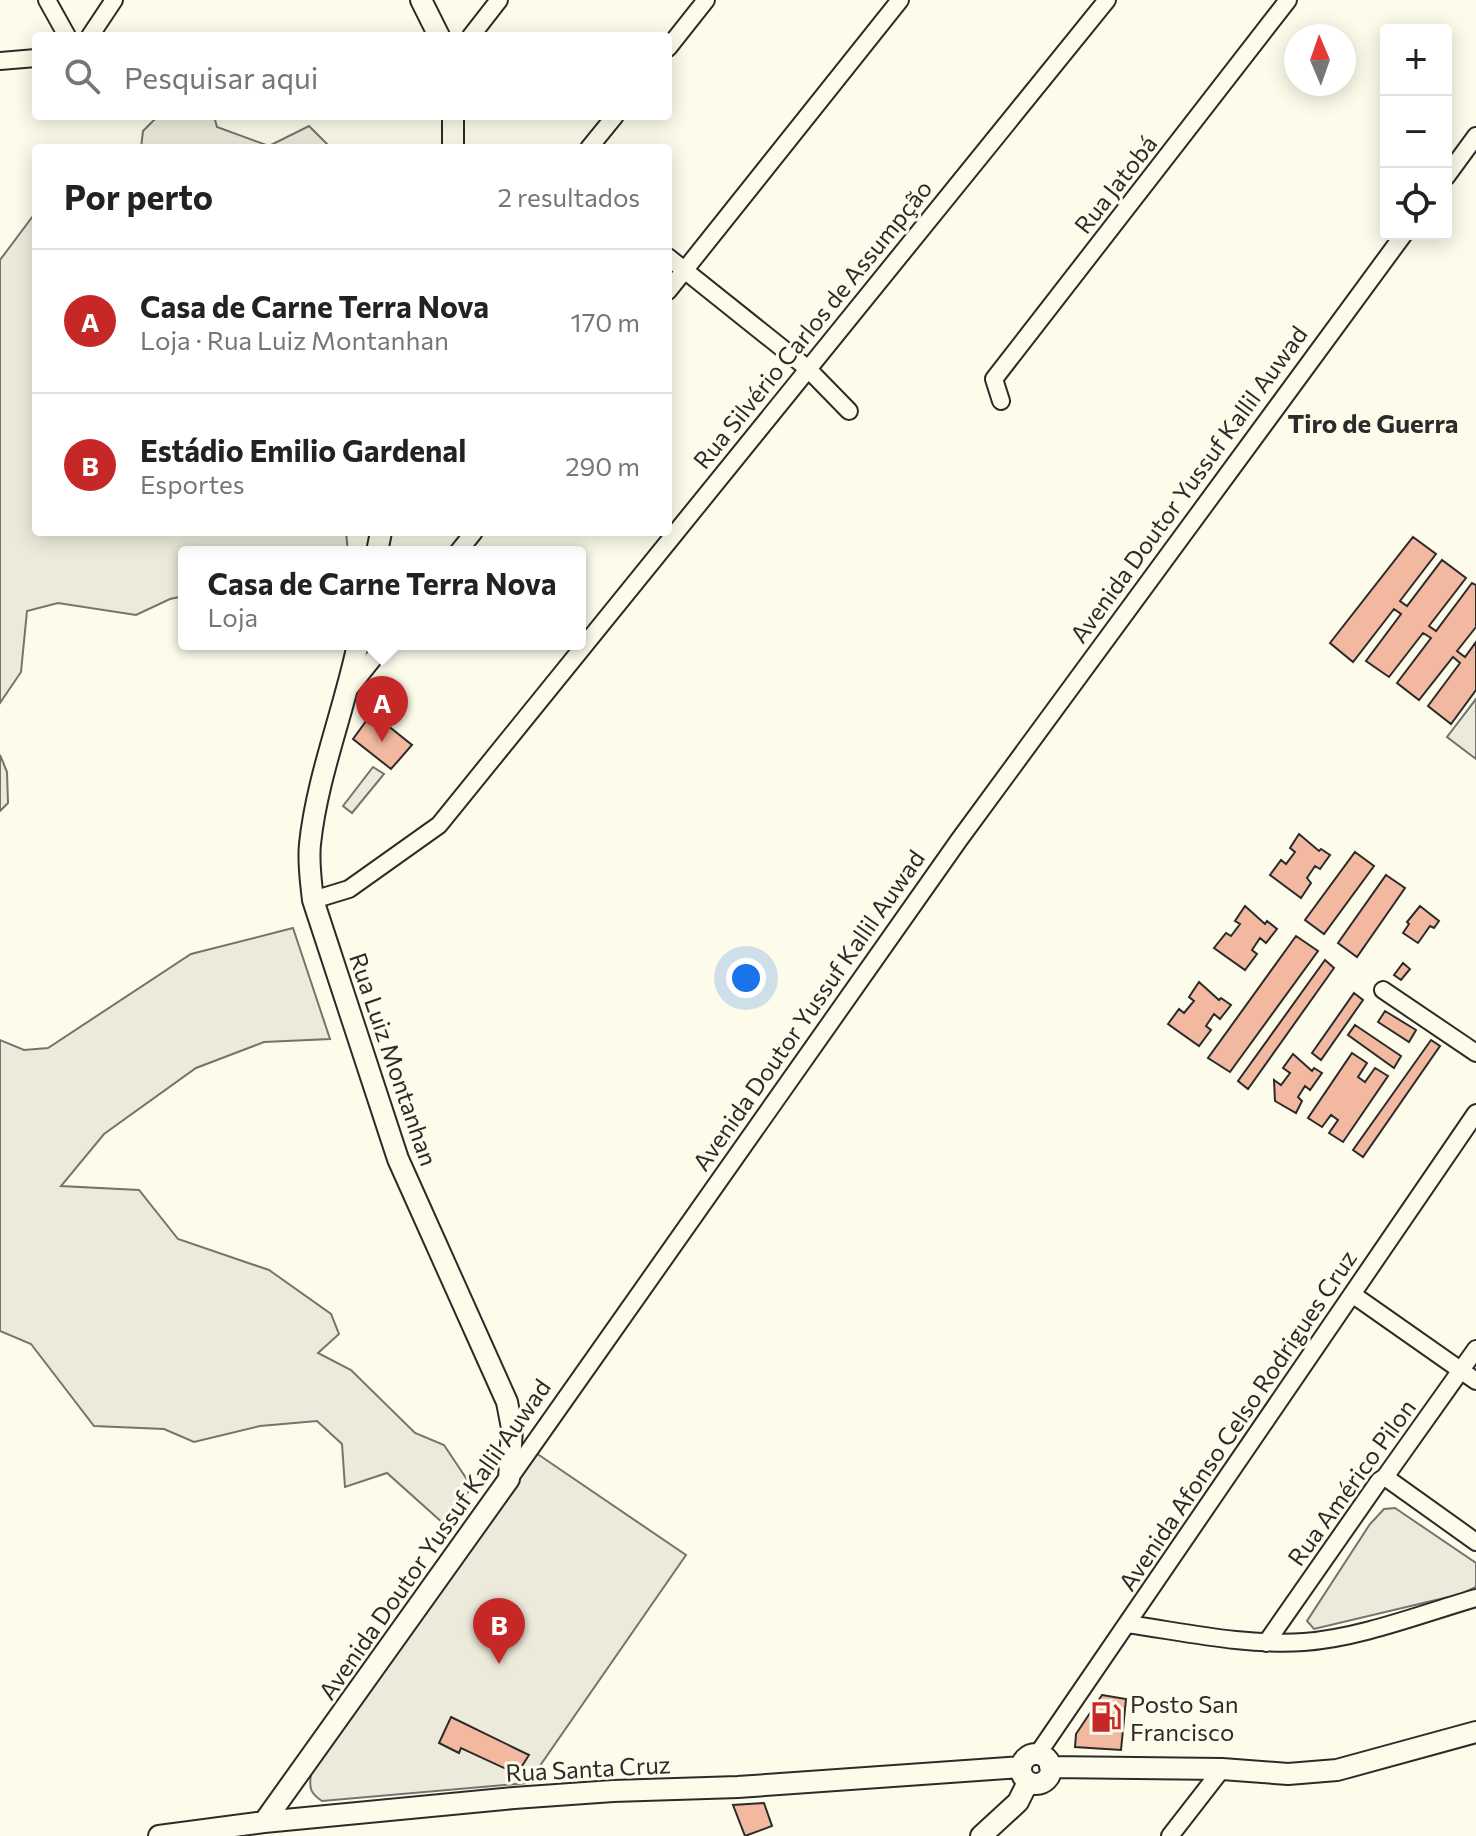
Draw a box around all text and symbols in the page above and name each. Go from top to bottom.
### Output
north arrow [1284,24,1356,96]
map controls [1380,24,1452,240]
button: + [1380,24,1452,96]
search box [32,32,672,120]
icon: search [60,54,104,98]
text: Pesquisar aqui [124,58,319,95]
button: − [1380,96,1452,168]
street label: Rua Jatobá [1068,129,1162,239]
button: locate [1380,168,1452,240]
street label: Rua Silvério Carlos de Assumpção [686,174,938,474]
text: Por perto [64,175,213,217]
text: 2 resultados [498,181,640,212]
text: Casa de Carne Terra Nova [140,287,489,324]
text: A [81,306,99,337]
text: 170 m [571,306,640,337]
street label: Avenida Doutor Yussuf Kallil Auwad [1063,320,1313,648]
text: Loja · Rua Luiz Montanhan [140,324,449,355]
district label: Tiro de Guerra [1287,407,1459,438]
text: Estádio Emilio Gardenal [140,431,466,468]
text: B [81,450,99,481]
text: 290 m [565,450,640,481]
text: Esportes [140,468,245,499]
popup [178,546,586,650]
text: Casa de Carne Terra Nova [207,564,557,601]
text: Loja [207,601,258,632]
pin: A [356,676,408,742]
street label: Avenida Doutor Yussuf Kallil Auwad [686,844,930,1176]
street label: Rua Luiz Montanhan [344,949,444,1169]
your location [726,958,766,998]
street label: Avenida Afonso Celso Rodrigues Cruz [1112,1244,1362,1596]
street label: Avenida Doutor Yussuf Kallil Auwad [312,1373,556,1705]
street label: Rua Américo Pilon [1281,1393,1421,1571]
pin: B [473,1598,525,1664]
place label: Posto San Francisco [1130,1689,1239,1746]
fuel station icon: Posto San Francisco [1089,1700,1123,1734]
street label: Rua Santa Cruz [505,1749,671,1787]

